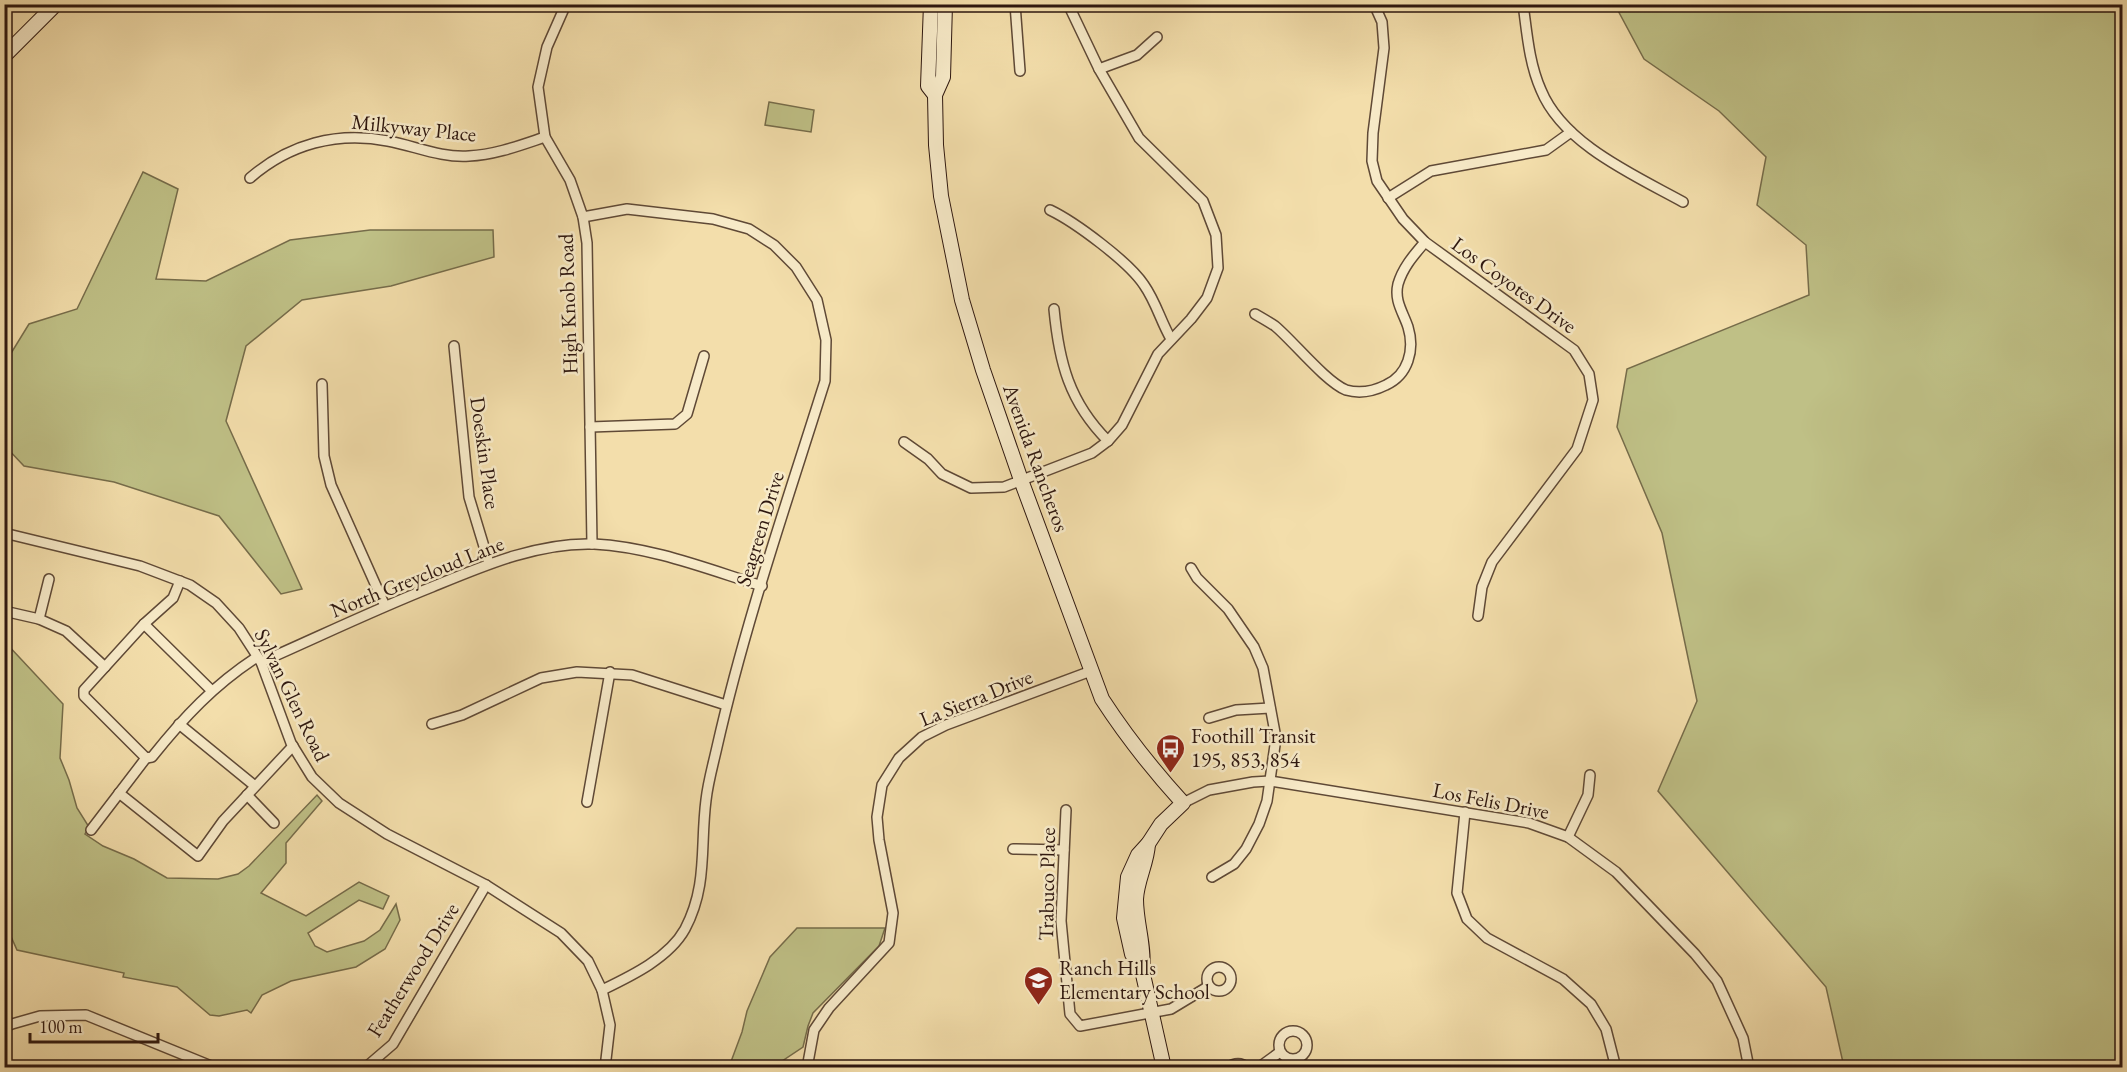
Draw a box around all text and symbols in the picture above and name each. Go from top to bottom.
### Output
street label: Milkyway Place [350,108,478,147]
street label: Los Coyotes Drive [1446,230,1582,339]
street label: High Knob Road [552,233,583,375]
street label: Avenida Rancheros [997,379,1076,536]
street label: Doeskin Place [464,395,507,511]
street label: Seagreen Drive [729,468,790,590]
street label: North Greycloud Lane [326,529,507,624]
street label: Sylvan Glen Road [249,624,336,766]
street label: La Sierra Drive [915,663,1036,732]
place label: Foothill Transit 195, 853, 854 [1191,722,1316,773]
bus stop icon: Foothill Transit 195, 853, 854 [1154,732,1186,774]
street label: Los Felis Drive [1431,776,1552,825]
street label: Trabuco Place [1032,827,1061,941]
street label: Featherwood Drive [360,897,465,1042]
place label: Ranch Hills Elementary School [1059,954,1210,1005]
school or university icon: Ranch Hills Elementary School [1022,964,1054,1006]
scale bar [30,1006,158,1044]
text: 100 m [39,1015,83,1038]

